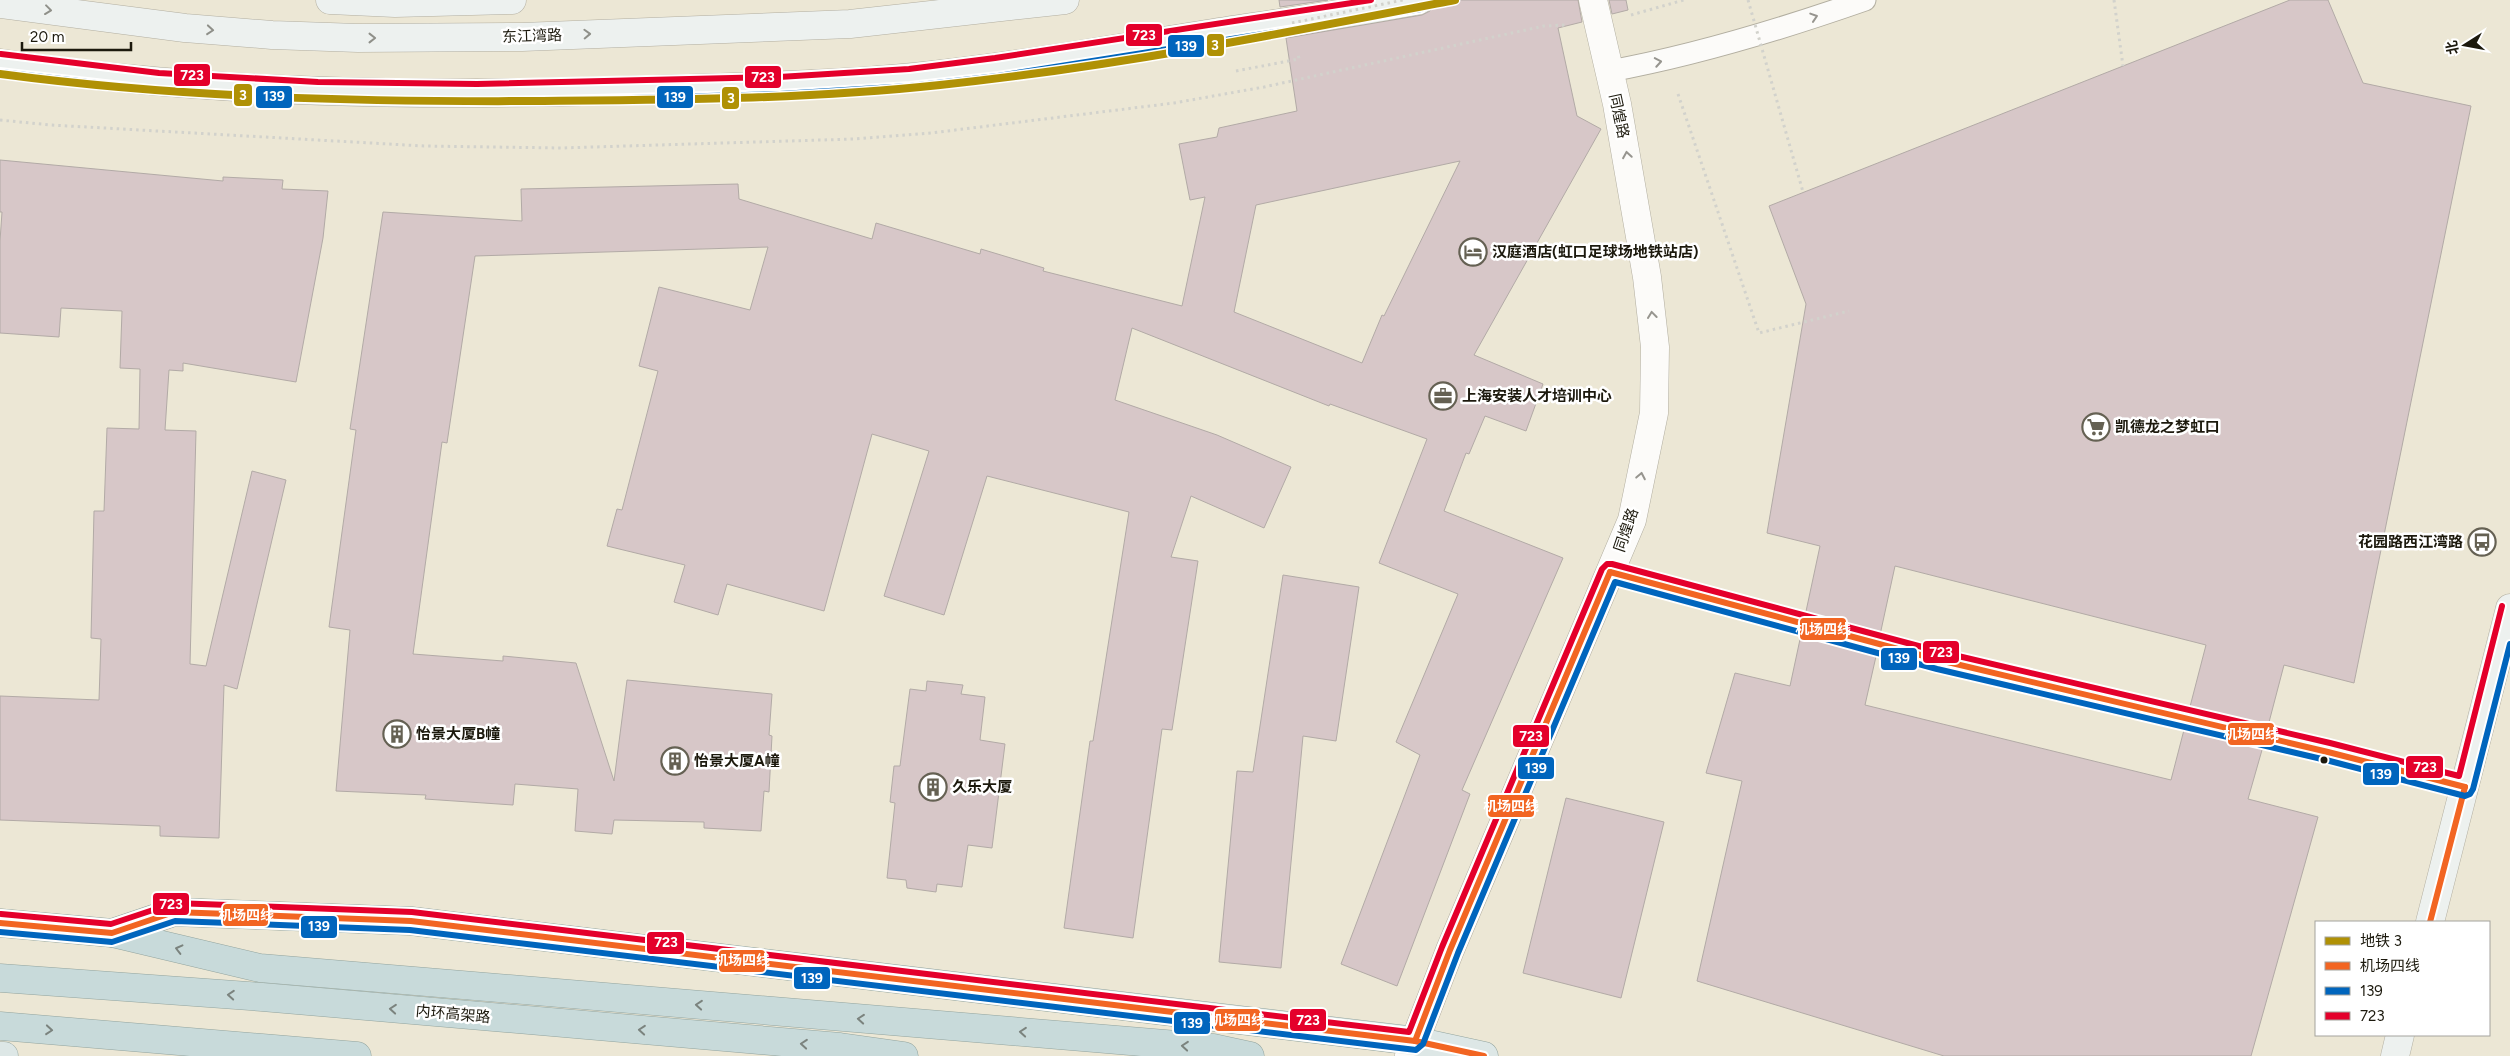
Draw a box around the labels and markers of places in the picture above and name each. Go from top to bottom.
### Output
hotel icon: 汉庭酒店(虹口足球场地铁站店) [1458,237,1488,267]
place label: 汉庭酒店(虹口足球场地铁站店) [1492,243,1699,261]
office icon: 上海安装人才培训中心 [1428,381,1458,411]
place label: 上海安装人才培训中心 [1462,387,1612,405]
supermarket icon: 凯德龙之梦虹口 [2081,412,2111,442]
place label: 凯德龙之梦虹口 [2115,418,2220,436]
bus stop icon: 花园路西江湾路 [2467,527,2497,557]
place label: 花园路西江湾路 [2358,533,2463,551]
building icon: 怡景大厦B幢 [382,719,412,749]
place label: 怡景大厦B幢 [416,725,500,743]
building icon: 怡景大厦A幢 [660,746,690,776]
place label: 怡景大厦A幢 [694,752,780,770]
unlabelled marker [2319,755,2329,765]
building icon: 久乐大厦 [918,772,948,802]
place label: 久乐大厦 [952,778,1012,796]

